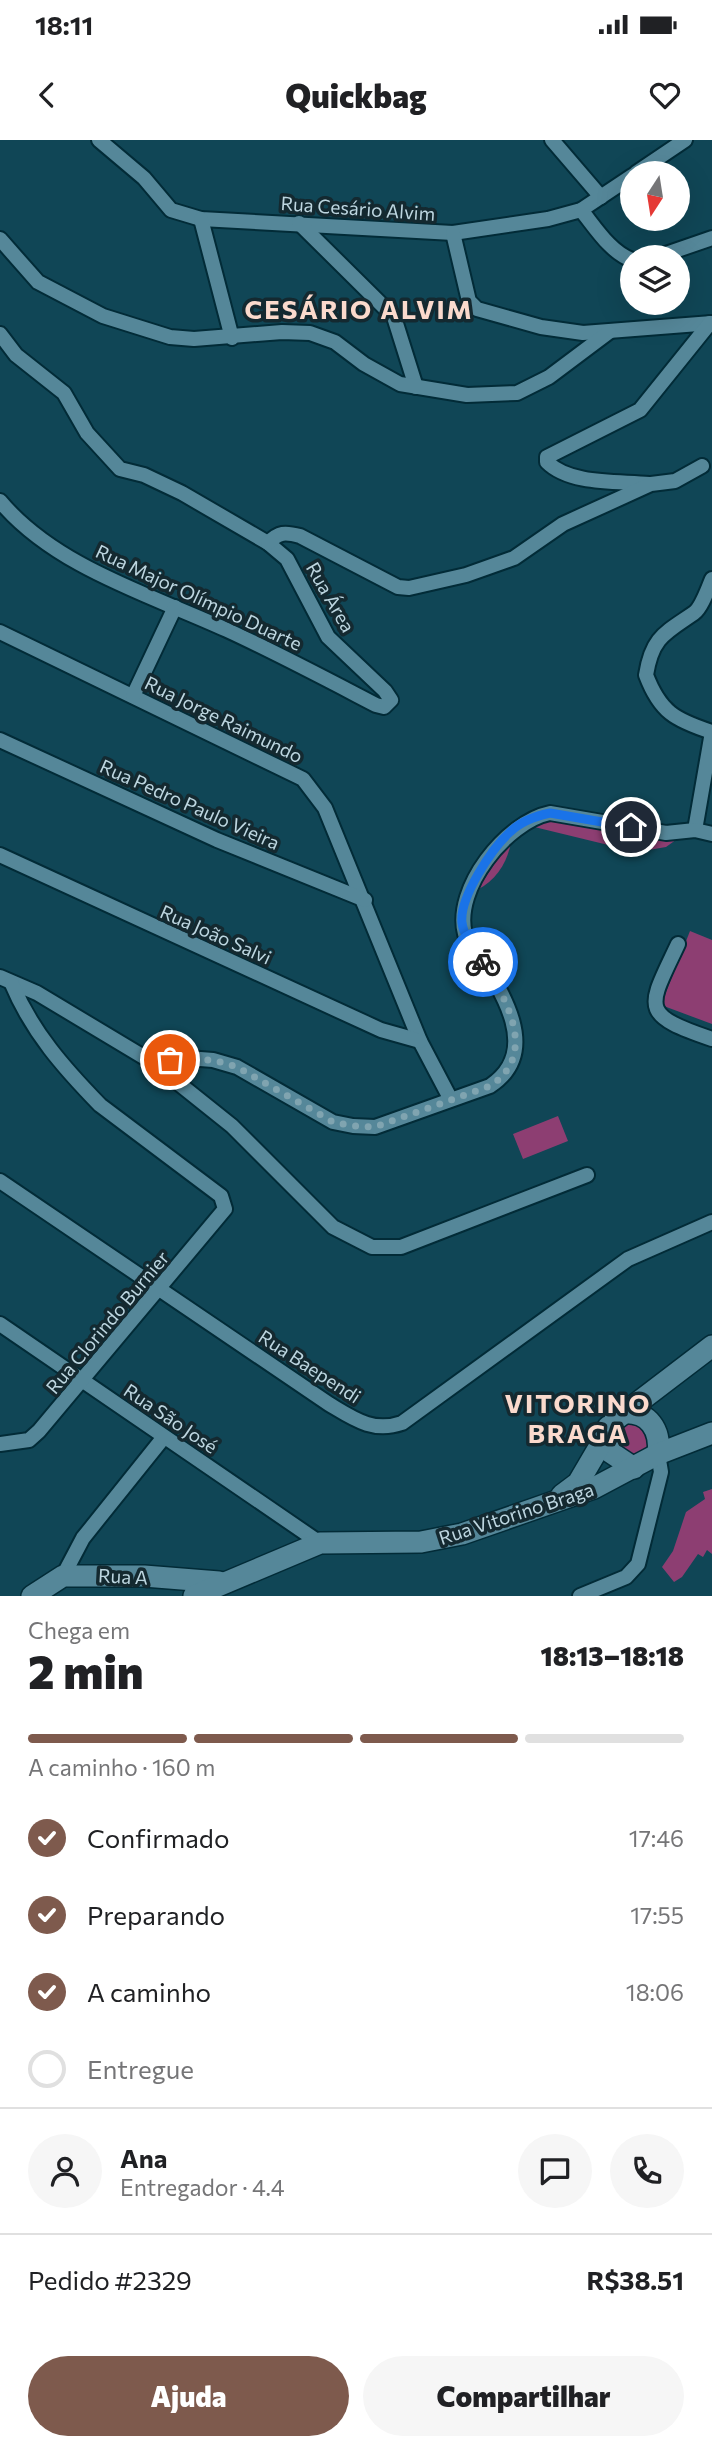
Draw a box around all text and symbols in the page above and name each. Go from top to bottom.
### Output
text: 18:11 [35,9,93,40]
text: Quickbag [285,75,427,115]
icon: back [28,76,66,114]
icon: heart [646,76,684,114]
north arrow [620,161,690,231]
map controls [620,161,690,315]
street label: Rua Cesário Alvim [280,191,436,225]
button: layers [620,245,690,315]
district label: CESÁRIO ALVIM [244,293,474,324]
street label: Rua Major Olímpio Duarte [92,539,306,655]
street label: Rua Área [302,558,360,636]
street label: Rua Jorge Raimundo [141,671,307,767]
street label: Rua Pedro Paulo Vieira [97,754,283,854]
pin [601,797,661,857]
icon: home [612,808,650,846]
street label: Rua João Salvi [157,899,275,969]
courier [448,927,518,997]
icon: bike [464,943,502,981]
pin [140,1030,200,1090]
icon: bag [151,1041,189,1079]
street label: Rua Clorindo Burnier [41,1246,174,1398]
street label: Rua Baependi [255,1324,365,1408]
street label: Rua São José [120,1378,222,1458]
district label: VITORINO BRAGA [505,1387,651,1448]
street label: Rua Vitorino Braga [436,1477,596,1549]
street label: Rua A [97,1563,149,1589]
text: Chega em [28,1616,130,1644]
text: 18:13–18:18 [541,1640,684,1671]
text: 2 min [28,1642,144,1698]
text: A caminho · 160 m [28,1753,215,1781]
icon: check [28,1819,66,1857]
text: Confirmado [87,1822,229,1853]
text: 17:46 [629,1824,684,1852]
icon: check [28,1896,66,1934]
text: Preparando [87,1899,225,1930]
text: 17:55 [630,1901,684,1929]
icon: check [28,1973,66,2011]
text: A caminho [87,1976,211,2007]
text: 18:06 [626,1978,684,2006]
text: Entregue [87,2053,194,2084]
button: person [28,2134,102,2208]
button: chat [518,2134,592,2208]
button: phone [610,2134,684,2208]
text: Ana [120,2142,167,2173]
text: Entregador · 4.4 [120,2173,285,2201]
text: Pedido #2329 [28,2264,192,2295]
text: R$38.51 [586,2264,684,2295]
button: Ajuda [28,2356,349,2436]
button: Compartilhar [363,2356,684,2436]

